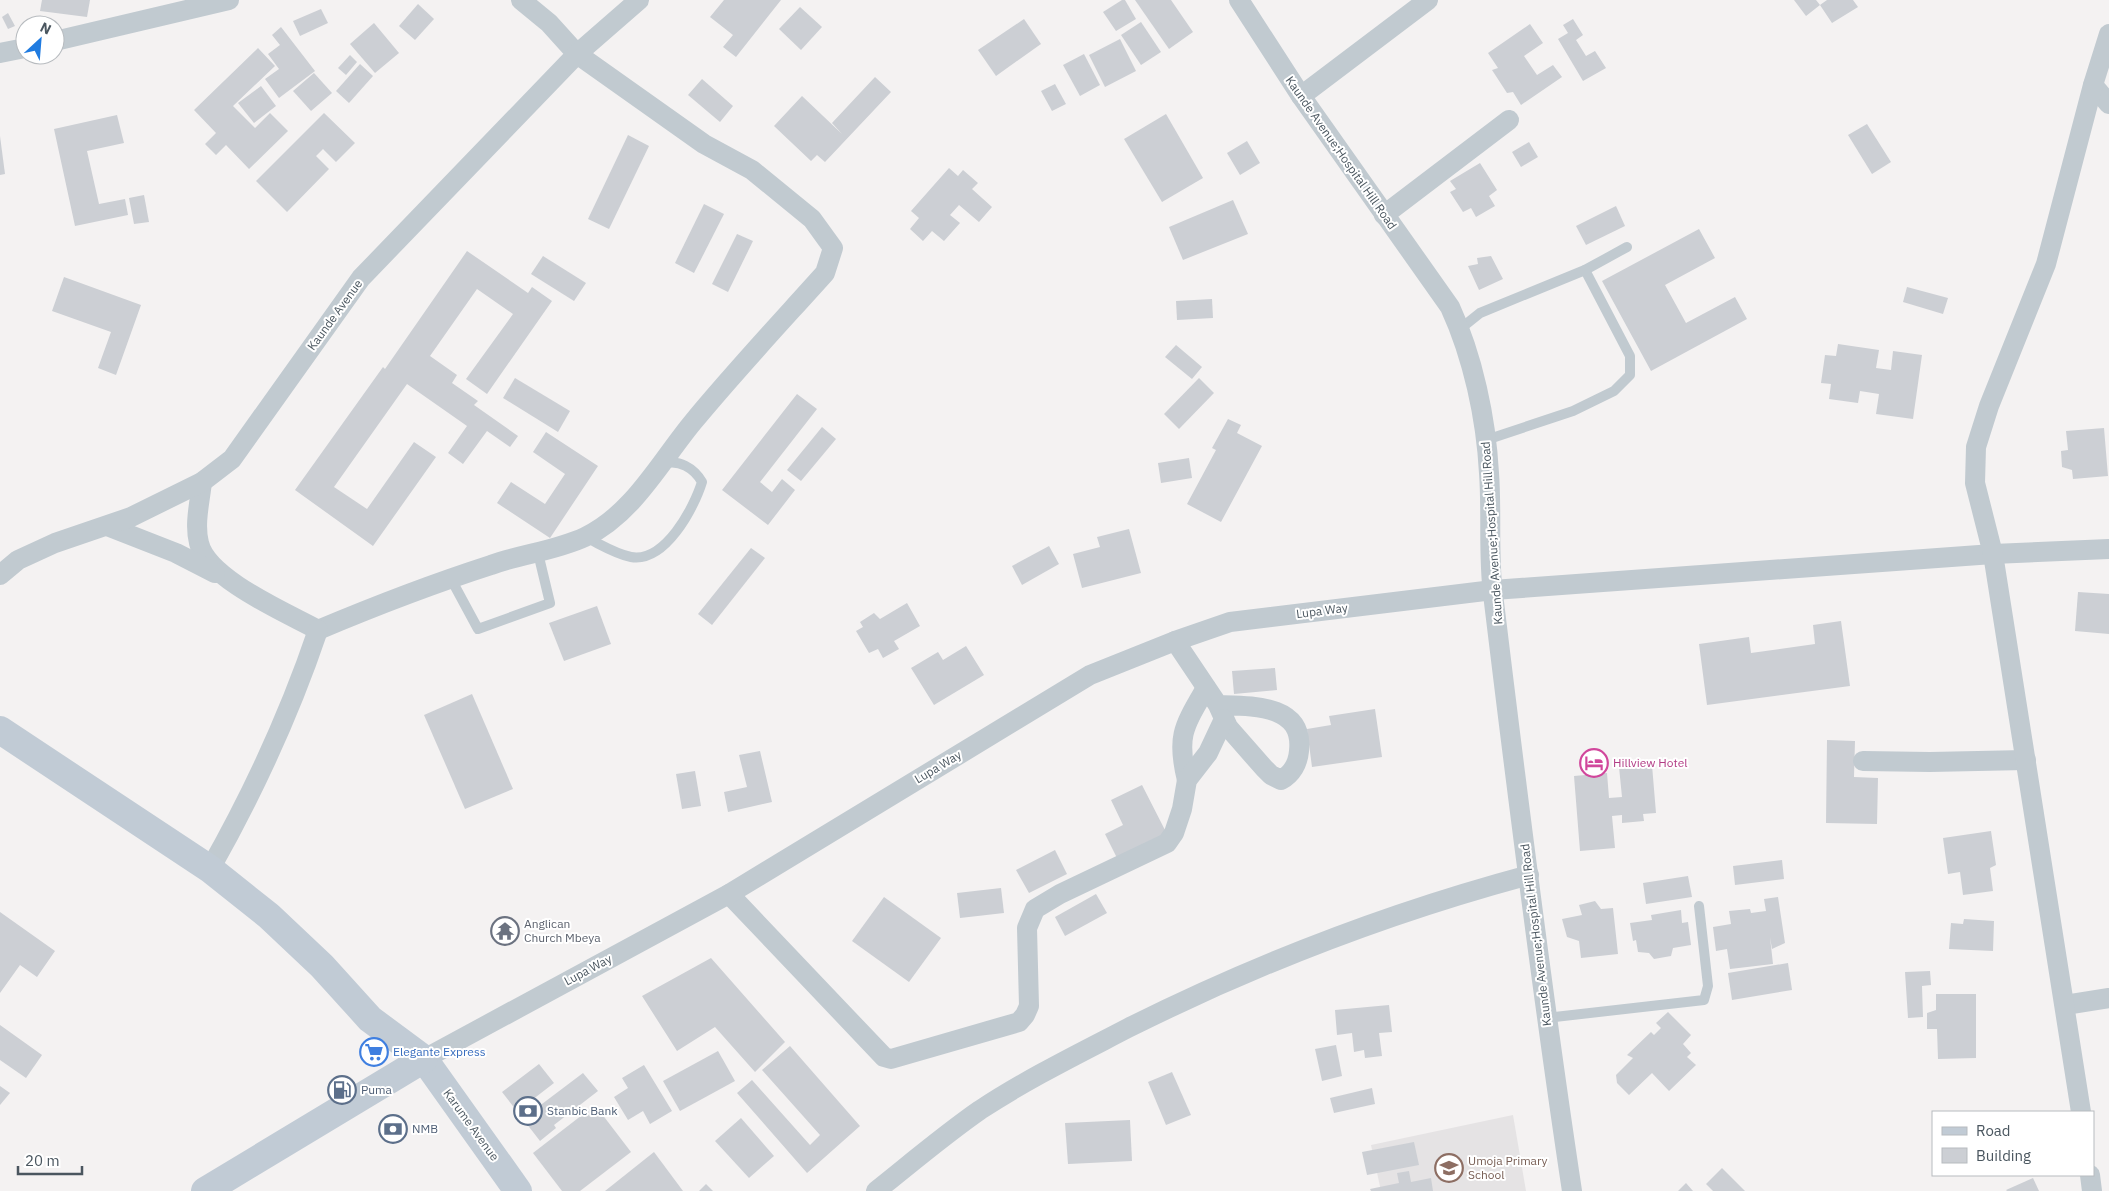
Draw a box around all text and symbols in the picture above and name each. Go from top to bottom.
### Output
north arrow [15,15,65,65]
text: N [37,18,54,39]
street label: Kaunde Avenue;Hospital Hill Road [1283,73,1400,232]
street label: Kaunde Avenue [304,276,366,353]
street label: Kaunde Avenue;Hospital Hill Road [1478,441,1505,625]
street label: Lupa Way [1295,600,1349,621]
street label: Lupa Way [912,747,964,786]
hotel icon: Hillview Hotel [1579,748,1609,778]
place label: Hillview Hotel [1613,755,1688,770]
street label: Kaunde Avenue;Hospital Hill Road [1517,843,1554,1027]
temple icon: Anglican Church Mbeya [490,916,520,946]
place label: Anglican Church Mbeya [524,916,601,945]
street label: Lupa Way [561,951,614,988]
supermarket icon: Elegante Express [359,1037,389,1067]
place label: Elegante Express [393,1044,486,1059]
fuel station icon: Puma [327,1075,357,1105]
place label: Puma [361,1082,393,1097]
street label: Karume Avenue [440,1086,503,1164]
bank icon: Stanbic Bank [513,1096,543,1126]
place label: Stanbic Bank [547,1103,618,1118]
legend [1932,1111,2094,1176]
bank icon: NMB [378,1114,408,1144]
place label: NMB [412,1121,438,1136]
text: Road [1976,1121,2011,1140]
scale bar [18,1144,81,1176]
text: Building [1976,1146,2031,1165]
text: 20 m [25,1151,60,1170]
school or university icon: Umoja Primary School [1434,1153,1464,1183]
place label: Umoja Primary School [1468,1153,1548,1182]

